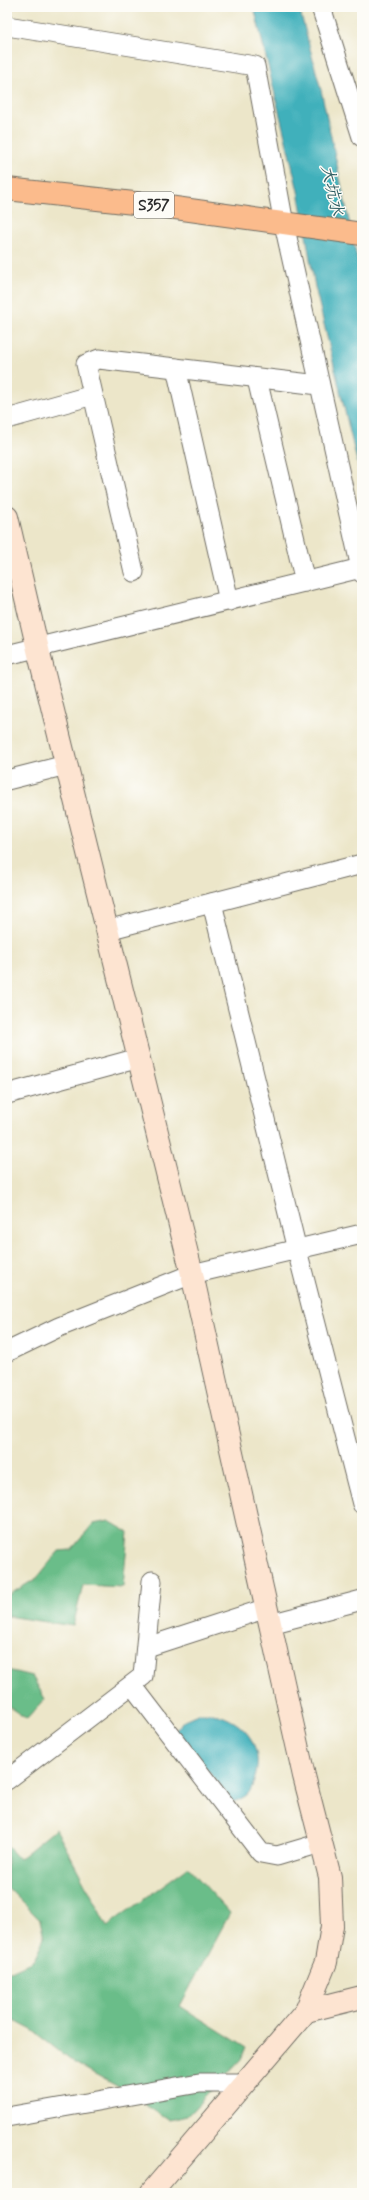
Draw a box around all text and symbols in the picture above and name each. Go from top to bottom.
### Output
water label: 大坑水 [316,163,349,219]
road number: S357 [134,192,174,218]

